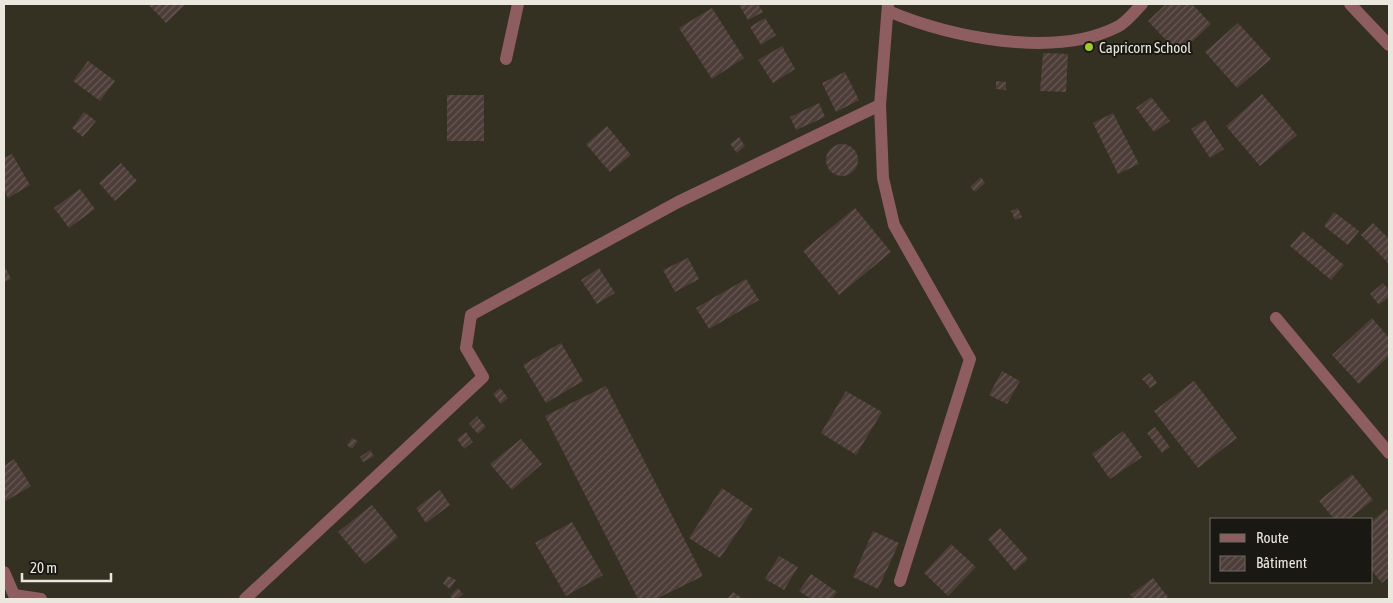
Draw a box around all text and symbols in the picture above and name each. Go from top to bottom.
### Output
place label: Capricorn School [1099,39,1191,56]
marker: Capricorn School [1083,41,1095,53]
legend [1210,518,1373,583]
text: Route [1256,529,1289,546]
scale bar [22,550,111,582]
text: Bâtiment [1256,554,1307,571]
text: 20 m [30,559,57,576]

